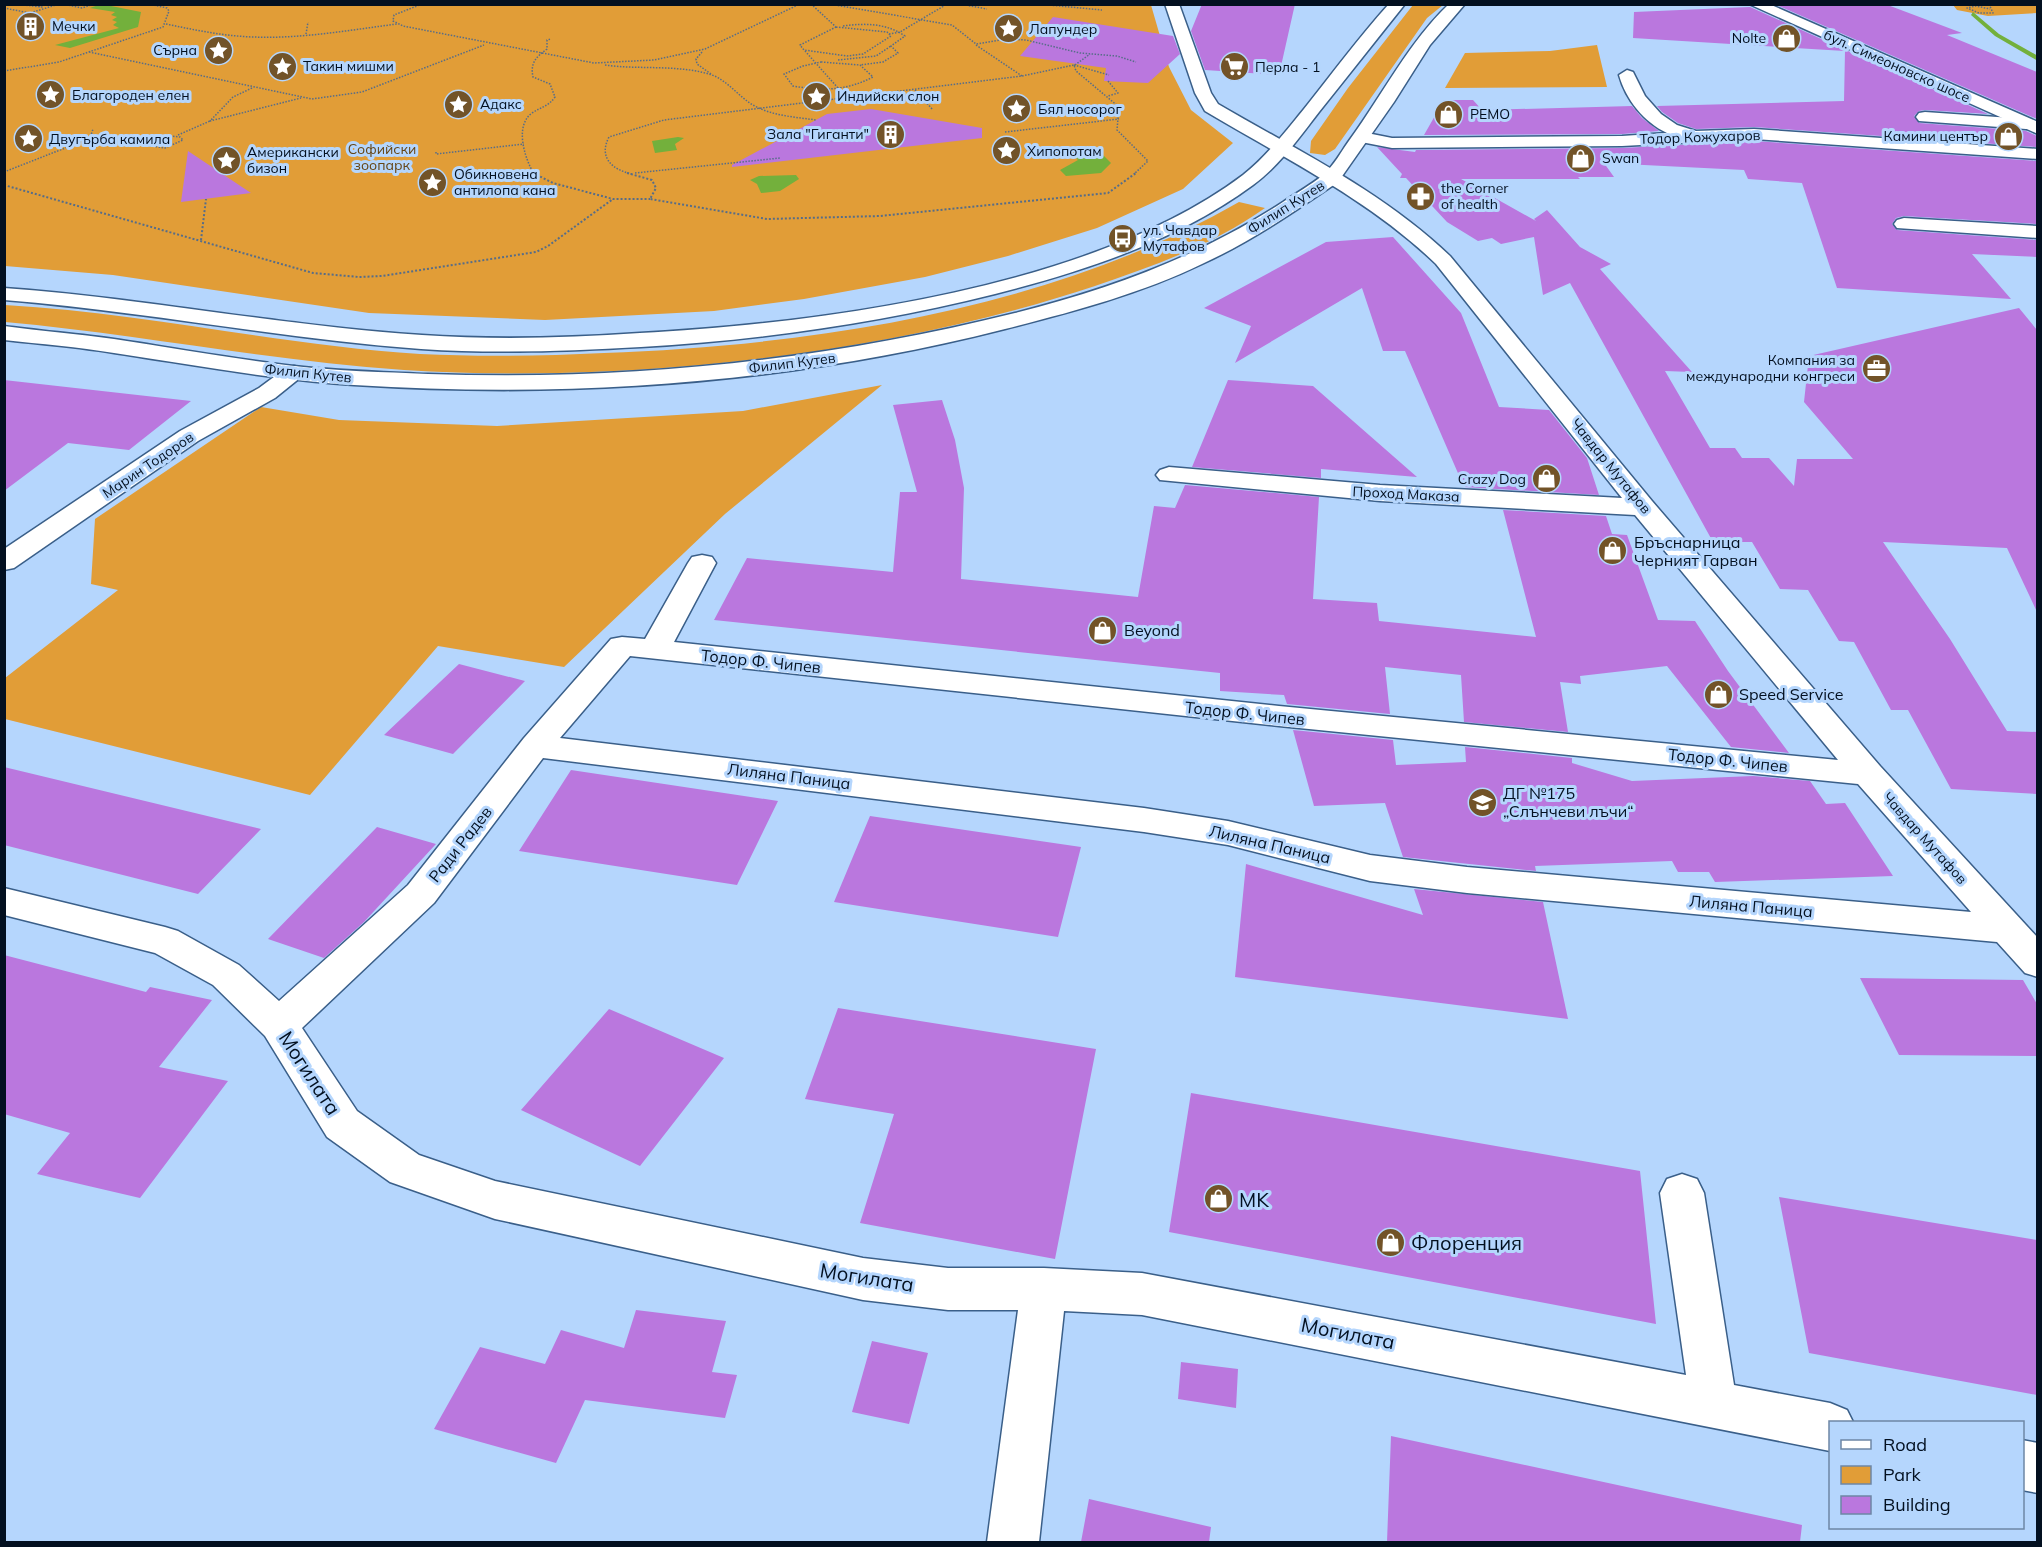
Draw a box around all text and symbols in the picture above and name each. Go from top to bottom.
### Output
building icon: Мечки [15,10,47,42]
place icon: Лапундер [992,13,1024,45]
place label: Мечки [52,17,96,35]
place label: Лапундер [1029,20,1097,38]
shop icon: Nolte [1771,22,1803,54]
street label: бул. Симеоновско шосе [1821,26,1973,107]
place label: Nolte [1732,29,1766,47]
place icon: Сърна [202,34,234,66]
place label: Сърна [153,41,197,59]
place icon: Такин мишми [266,50,298,82]
supermarket icon: Перла - 1 [1218,51,1250,83]
place label: Такин мишми [303,57,394,75]
place label: Перла - 1 [1255,58,1320,76]
place icon: Благороден елен [35,79,67,111]
place icon: Индийски слон [800,80,832,112]
place label: Благороден елен [72,86,190,104]
place label: Индийски слон [837,87,939,105]
place icon: Адакс [443,88,475,120]
place icon: Бял носорог [1001,93,1033,125]
place label: Адакс [480,95,522,113]
shop icon: РЕМО [1433,98,1465,130]
place label: Бял носорог [1038,100,1122,118]
place label: РЕМО [1470,105,1510,123]
building icon: Зала "Гиганти" [874,118,906,150]
shop icon: Камини център [1993,120,2025,152]
place icon: Двугърба камила [12,123,44,155]
place label: Зала "Гиганти" [767,125,869,143]
street label: Тодор Кожухаров [1639,126,1761,148]
place label: Камини център [1884,127,1988,145]
place label: Двугърба камила [49,130,170,148]
place icon: Хипопотам [990,135,1022,167]
park label: Софийски зоопарк [348,140,416,174]
place label: Хипопотам [1027,142,1102,160]
shop icon: Swan [1565,142,1597,174]
place label: Американски бизон [247,143,339,177]
place icon: Американски бизон [210,144,242,176]
place label: Swan [1602,149,1639,167]
place label: Обикновена антилопа кана [454,165,555,199]
place icon: Обикновена антилопа кана [417,166,449,198]
street label: Филип Кутев [1244,176,1328,238]
place label: the Corner of health [1441,179,1509,213]
pharmacy icon: the Corner of health [1404,180,1436,212]
place label: ул. Чавдар Мутафов [1143,221,1217,255]
bus stop icon: ул. Чавдар Мутафов [1106,222,1138,254]
street label: Филип Кутев [748,349,837,377]
place label: Компания за международни конгреси [1686,351,1855,385]
office icon: Компания за международни конгреси [1860,352,1892,384]
street label: Филип Кутев [264,359,353,387]
street label: Чавдар Мутафов [1567,415,1655,517]
street label: Марин Тодоров [99,428,197,502]
shop icon: Crazy Dog [1531,463,1563,495]
place label: Crazy Dog [1458,470,1526,488]
street label: Проход Маказа [1352,482,1460,506]
place label: Бръснарница Черният Гарван [1634,532,1758,570]
shop icon: Бръснарница Черният Гарван [1597,535,1629,567]
shop icon: Beyond [1087,614,1119,646]
place label: Beyond [1124,620,1180,640]
street label: Тодор Ф. Чипев [700,645,822,677]
shop icon: Speed Service [1702,678,1734,710]
place label: Speed Service [1739,684,1843,704]
street label: Тодор Ф. Чипев [1184,697,1306,729]
street label: Тодор Ф. Чипев [1667,744,1789,776]
street label: Лиляна Паница [726,759,852,793]
place label: ДГ №175 „Слънчеви лъчи“ [1503,783,1634,821]
school or university icon: ДГ №175 „Слънчеви лъчи“ [1466,786,1498,818]
street label: Чавдар Мутафов [1879,788,1971,888]
street label: Ради Радев [424,802,496,886]
street label: Лиляна Паница [1207,820,1333,868]
street label: Лиляна Паница [1688,891,1814,921]
street label: Могилата [274,1026,346,1120]
shop icon: MK [1202,1183,1234,1215]
place label: MK [1239,1187,1269,1212]
shop icon: Флоренция [1374,1226,1406,1258]
place label: Флоренция [1411,1230,1522,1255]
street label: Могилата [818,1257,916,1297]
street label: Могилата [1299,1312,1397,1354]
legend [1829,1421,2024,1529]
text: Road [1883,1433,1927,1456]
text: Park [1883,1463,1922,1486]
text: Building [1883,1493,1951,1516]

